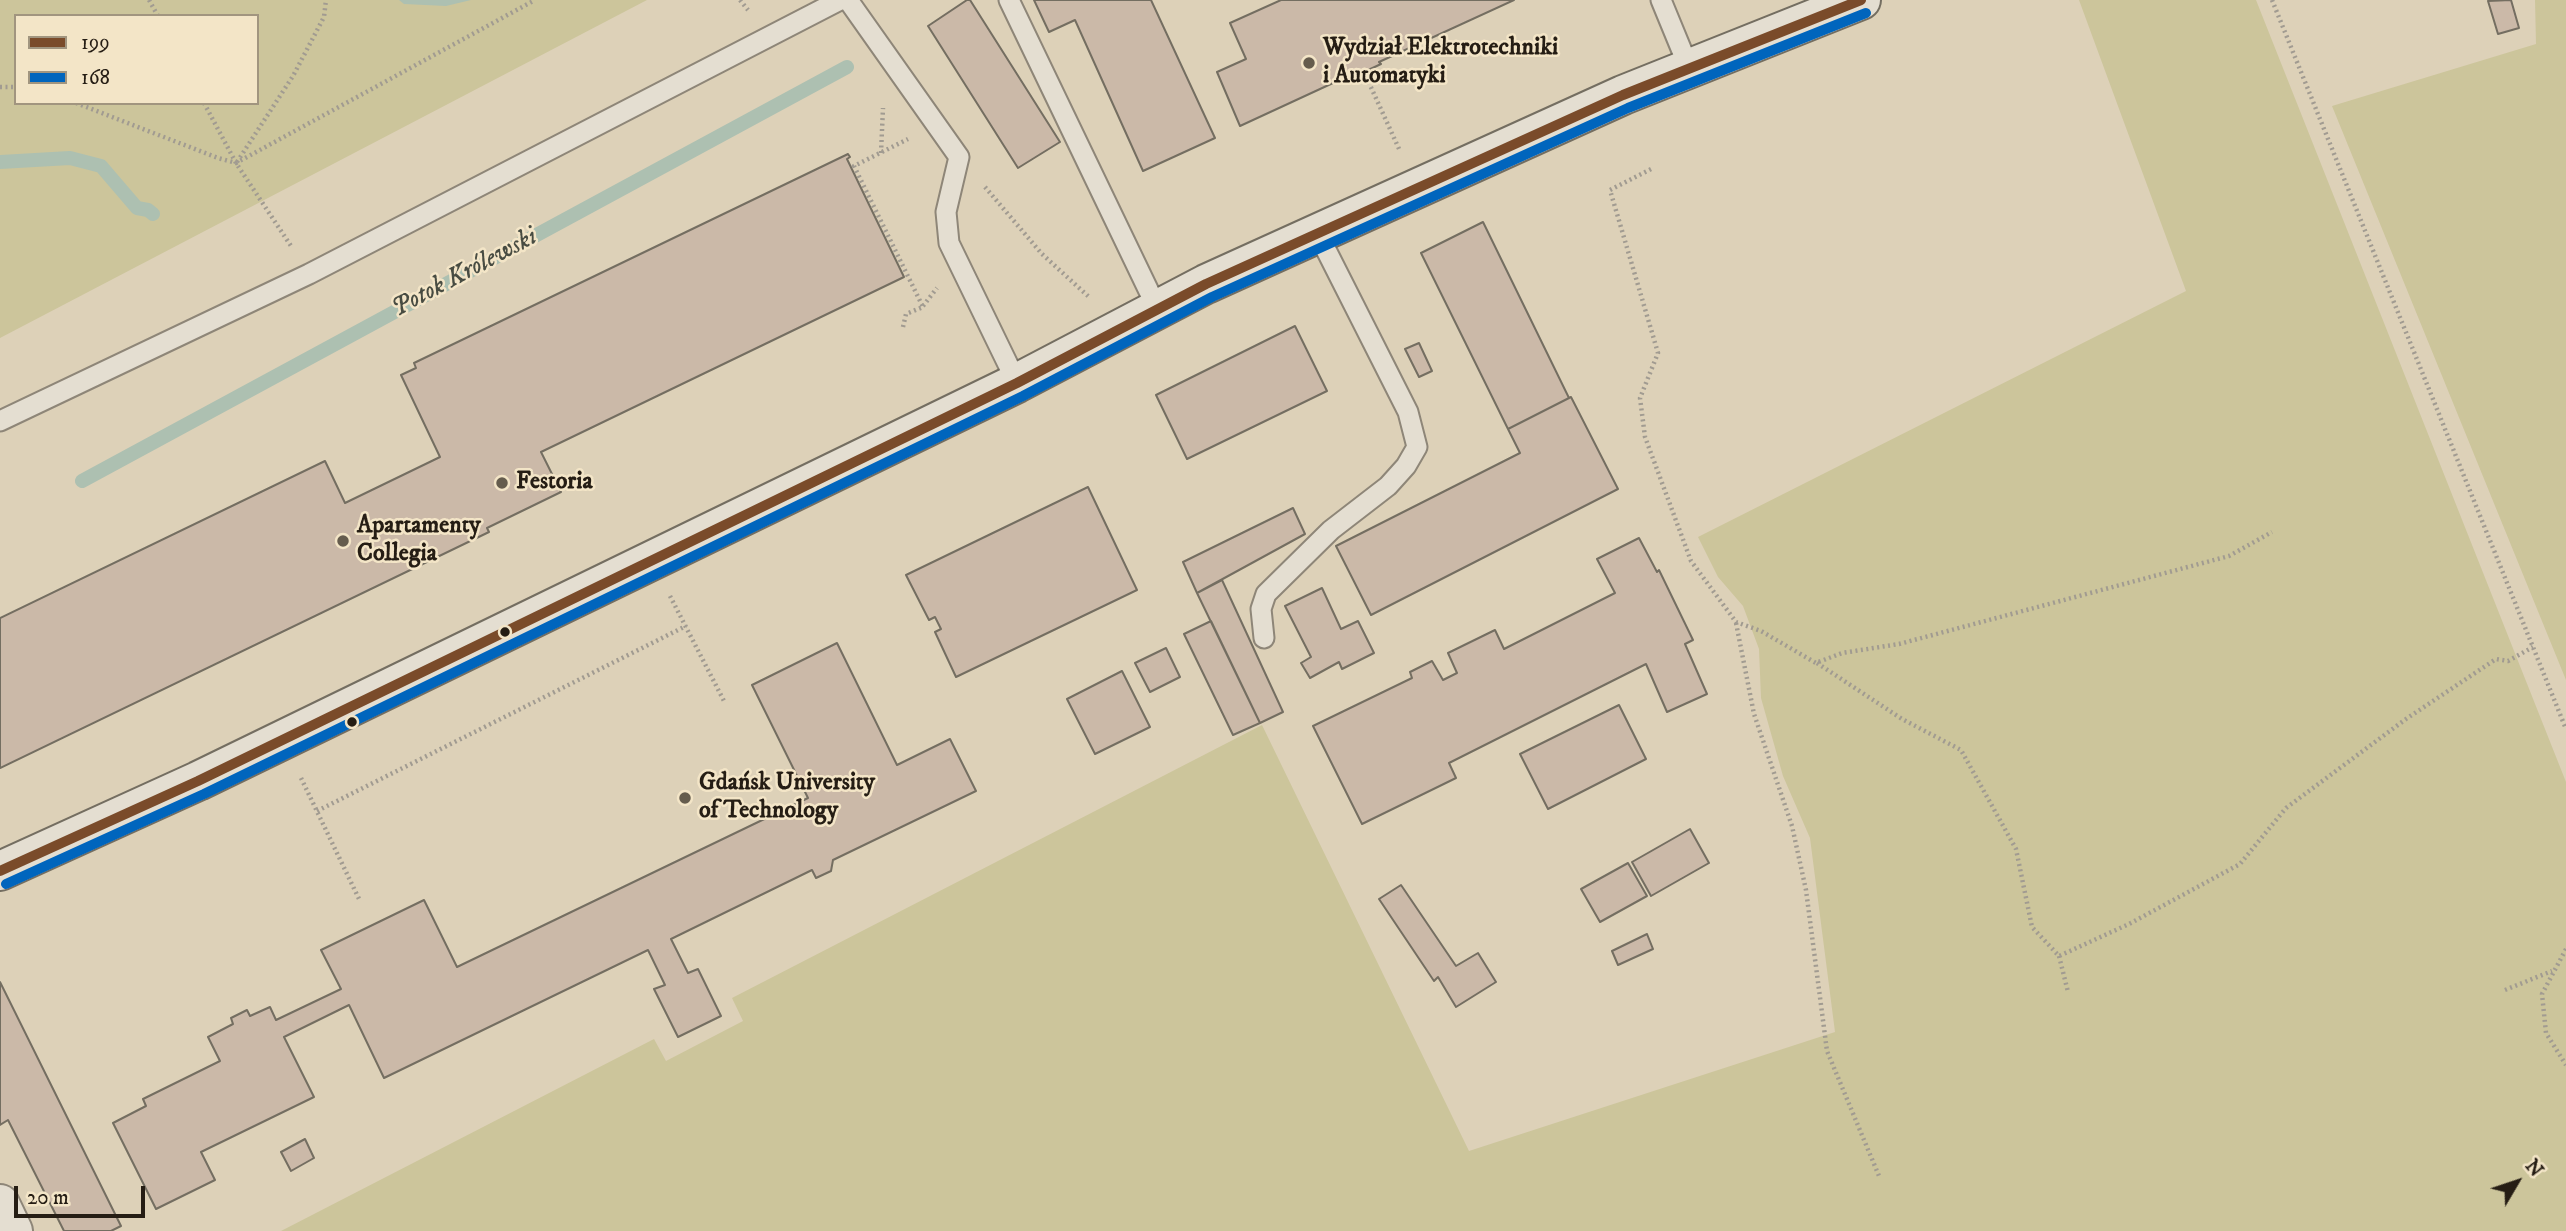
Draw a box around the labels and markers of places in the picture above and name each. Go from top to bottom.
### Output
place label: Wydział Elektrotechniki i Automatyki [1323,35,1558,91]
marker: Wydział Elektrotechniki i Automatyki [1301,55,1317,71]
place label: Festoria [516,469,593,497]
marker: Festoria [494,475,510,491]
place label: Apartamenty Collegia [357,513,481,569]
marker: Apartamenty Collegia [335,533,351,549]
unlabelled marker [498,625,512,639]
unlabelled marker [345,715,359,729]
place label: Gdańsk University of Technology [699,770,875,826]
marker: Gdańsk University of Technology [677,790,693,806]

